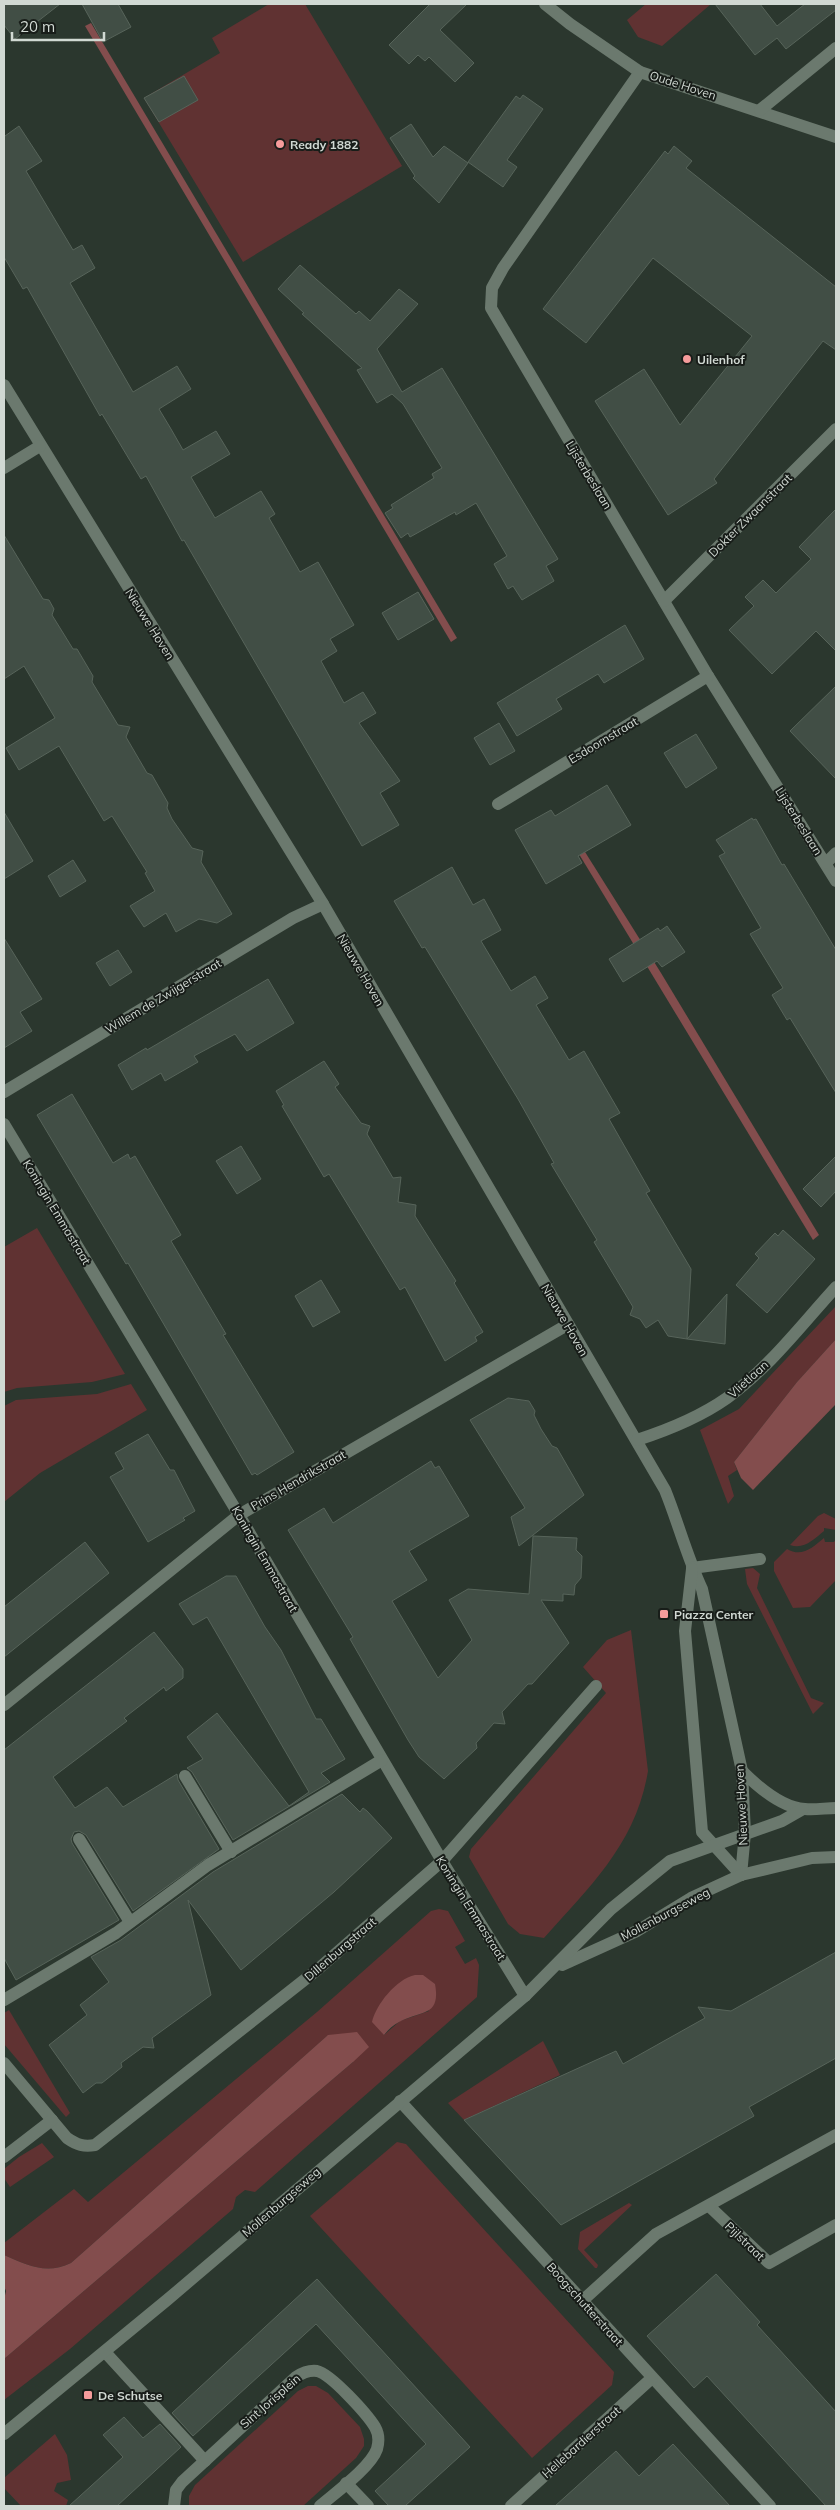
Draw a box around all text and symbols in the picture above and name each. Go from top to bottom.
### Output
scale bar [12,10,105,42]
text: 20 m [20,17,55,36]
street label: Oude Hoven [648,67,718,103]
place label: Ready 1882 [290,137,358,152]
marker: Ready 1882 [274,138,286,150]
place label: Uilenhof [697,352,745,367]
marker: Uilenhof [681,353,693,365]
street label: Lijsterbeslaan [563,438,615,512]
street label: Dokter Zwaanstraat [705,470,795,560]
street label: Nieuwe Hoven [122,586,178,662]
street label: Esdoornstraat [566,713,640,767]
street label: Lijsterbeslaan [772,784,826,858]
street label: Nieuwe Hoven [334,931,388,1009]
street label: Willem de Zwijgerstraat [102,955,224,1037]
street label: Koningin Emmastraat [20,1157,94,1267]
street label: Nieuwe Hoven [538,1281,592,1359]
street label: Vlietlaan [725,1357,771,1401]
street label: Prins Hendrikstraat [248,1447,348,1513]
street label: Koningin Emmastraat [229,1503,301,1615]
place label: Piazza Center [674,1607,754,1622]
marker: Piazza Center [658,1608,670,1620]
street label: Nieuwe Hoven [731,1764,751,1846]
street label: Koningin Emmastraat [433,1853,509,1963]
street label: Mollenburgseweg [618,1884,712,1944]
street label: Dillenburgstraat [301,1914,379,1984]
street label: Mollenburgseweg [239,2164,323,2240]
street label: Pijlstraat [722,2218,768,2264]
street label: Boogschutterstraat [544,2259,626,2349]
street label: Sint Jorisplein [237,2371,303,2431]
place label: De Schutse [98,2388,163,2403]
marker: De Schutse [82,2389,94,2401]
street label: Hellebardierstraat [539,2403,623,2481]

